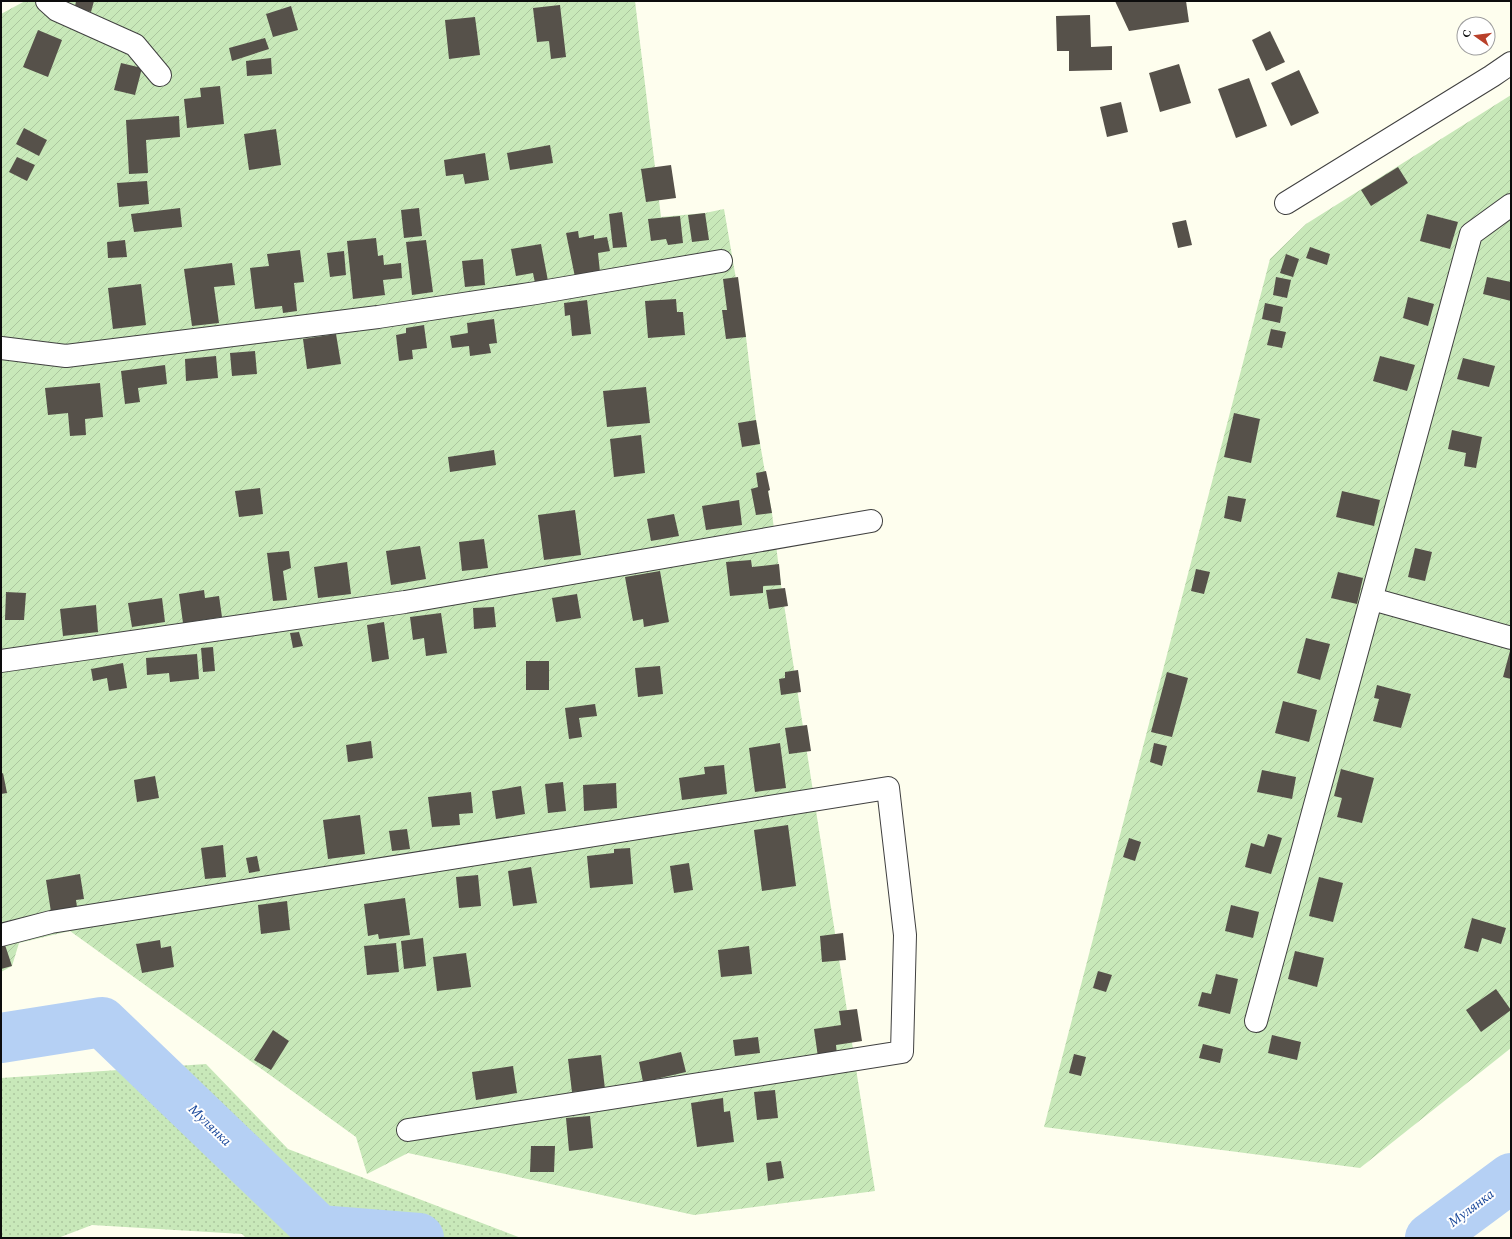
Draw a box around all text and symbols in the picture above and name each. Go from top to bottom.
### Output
north arrow [1456,16,1496,56]
text: С [1458,28,1476,40]
water label: Мулянка [184,1099,236,1151]
water label: Мулянка [1443,1184,1499,1232]

